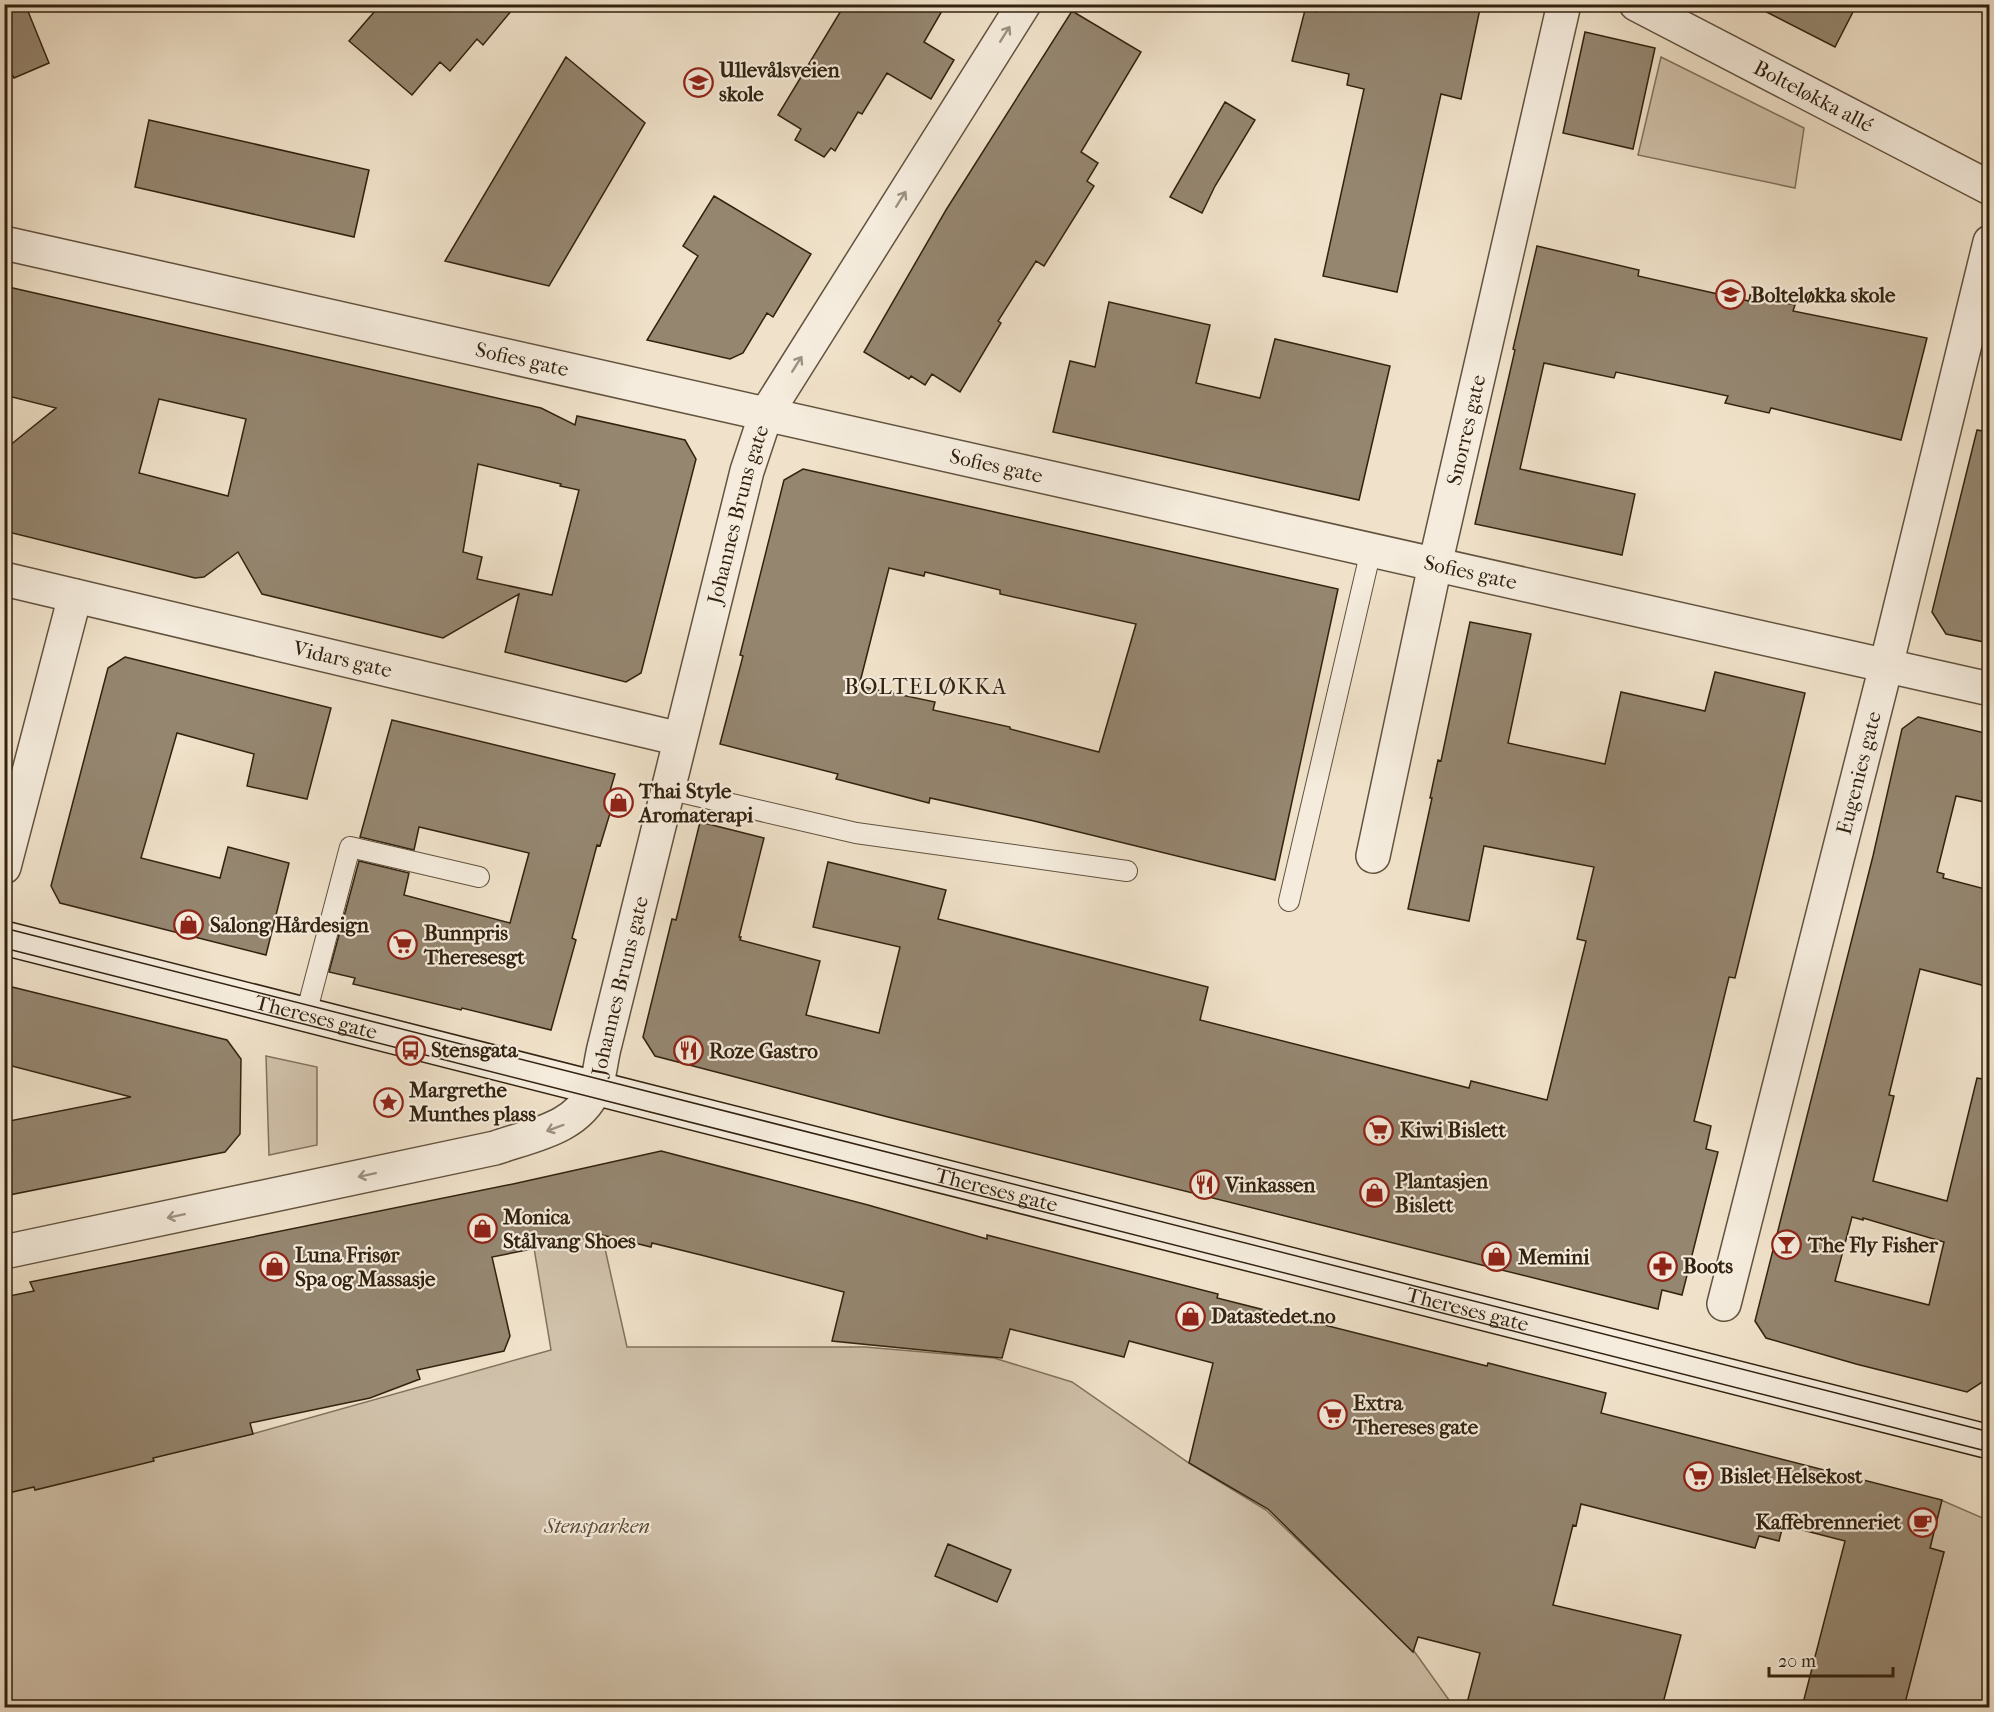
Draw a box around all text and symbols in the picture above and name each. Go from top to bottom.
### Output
one-way arrow [999,26,1011,43]
street label: Bolteløkka allé [1750,55,1877,137]
place label: Ullevålsveien skole [718,58,840,106]
school or university icon: Ullevålsveien skole [682,66,714,98]
one-way arrow [895,191,907,208]
school or university icon: Bolteløkka skole [1714,279,1746,311]
place label: Bolteløkka skole [1751,283,1896,307]
street label: Sofies gate [473,337,571,381]
one-way arrow [791,357,803,373]
street label: Snorres gate [1442,372,1490,488]
street label: Johannes Bruns gate [702,422,773,608]
street label: Sofies gate [947,444,1045,488]
street label: Sofies gate [1422,550,1519,594]
street label: Vidars gate [290,636,395,682]
district label: BOLTELØKKA [844,674,1008,700]
street label: Eugenies gate [1832,709,1886,837]
place label: Thai Style Aromaterapi [637,779,754,827]
shop icon: Thai Style Aromaterapi [602,787,634,819]
street label: Johannes Bruns gate [587,894,653,1080]
shop icon: Salong Hårdesign [173,909,205,941]
place label: Salong Hårdesign [210,913,370,937]
place label: Bunnpris Theresesgt [423,921,525,969]
supermarket icon: Bunnpris Theresesgt [387,929,419,961]
street label: Thereses gate [252,990,380,1044]
bus stop icon: Stensgata [394,1034,426,1066]
restaurant icon: Roze Gastro [672,1035,704,1067]
place label: Stensgata [431,1038,519,1062]
place label: Roze Gastro [709,1039,818,1063]
place label: Margrethe Munthes plass [408,1078,536,1126]
place icon: Margrethe Munthes plass [372,1086,404,1118]
supermarket icon: Kiwi Bislett [1363,1114,1395,1146]
place label: Kiwi Bislett [1400,1118,1507,1142]
one-way arrow [546,1123,565,1134]
street label: Thereses gate [933,1163,1060,1217]
restaurant icon: Vinkassen [1188,1169,1220,1201]
place label: Plantasjen Bislett [1395,1169,1489,1217]
one-way arrow [357,1170,377,1181]
place label: Vinkassen [1224,1173,1316,1197]
shop icon: Plantasjen Bislett [1358,1177,1390,1209]
place label: Monica Stålvang Shoes [502,1205,636,1253]
one-way arrow [166,1211,186,1222]
shop icon: Monica Stålvang Shoes [466,1213,498,1245]
bar icon: The Fly Fisher [1771,1229,1803,1261]
place label: The Fly Fisher [1807,1233,1939,1257]
shop icon: Memini [1481,1241,1513,1273]
place label: Luna Frisør Spa og Massasje [295,1243,436,1291]
place label: Memini [1517,1245,1590,1269]
pharmacy icon: Boots [1646,1250,1678,1282]
shop icon: Luna Frisør Spa og Massasje [258,1251,290,1283]
place label: Boots [1683,1254,1733,1278]
street label: Thereses gate [1404,1282,1531,1336]
shop icon: Datastedet.no [1174,1300,1206,1332]
place label: Datastedet.no [1211,1304,1336,1328]
place label: Extra Thereses gate [1352,1391,1479,1439]
supermarket icon: Extra Thereses gate [1316,1399,1348,1431]
supermarket icon: Bislet Helsekost [1683,1460,1715,1492]
place label: Bislet Helsekost [1720,1464,1863,1488]
cafe icon: Kaffebrenneriet [1906,1506,1938,1538]
place label: Kaffebrenneriet [1755,1510,1901,1534]
park label: Stensparken [543,1514,650,1538]
scale bar [1769,1640,1894,1678]
text: 20 m [1778,1651,1816,1672]

